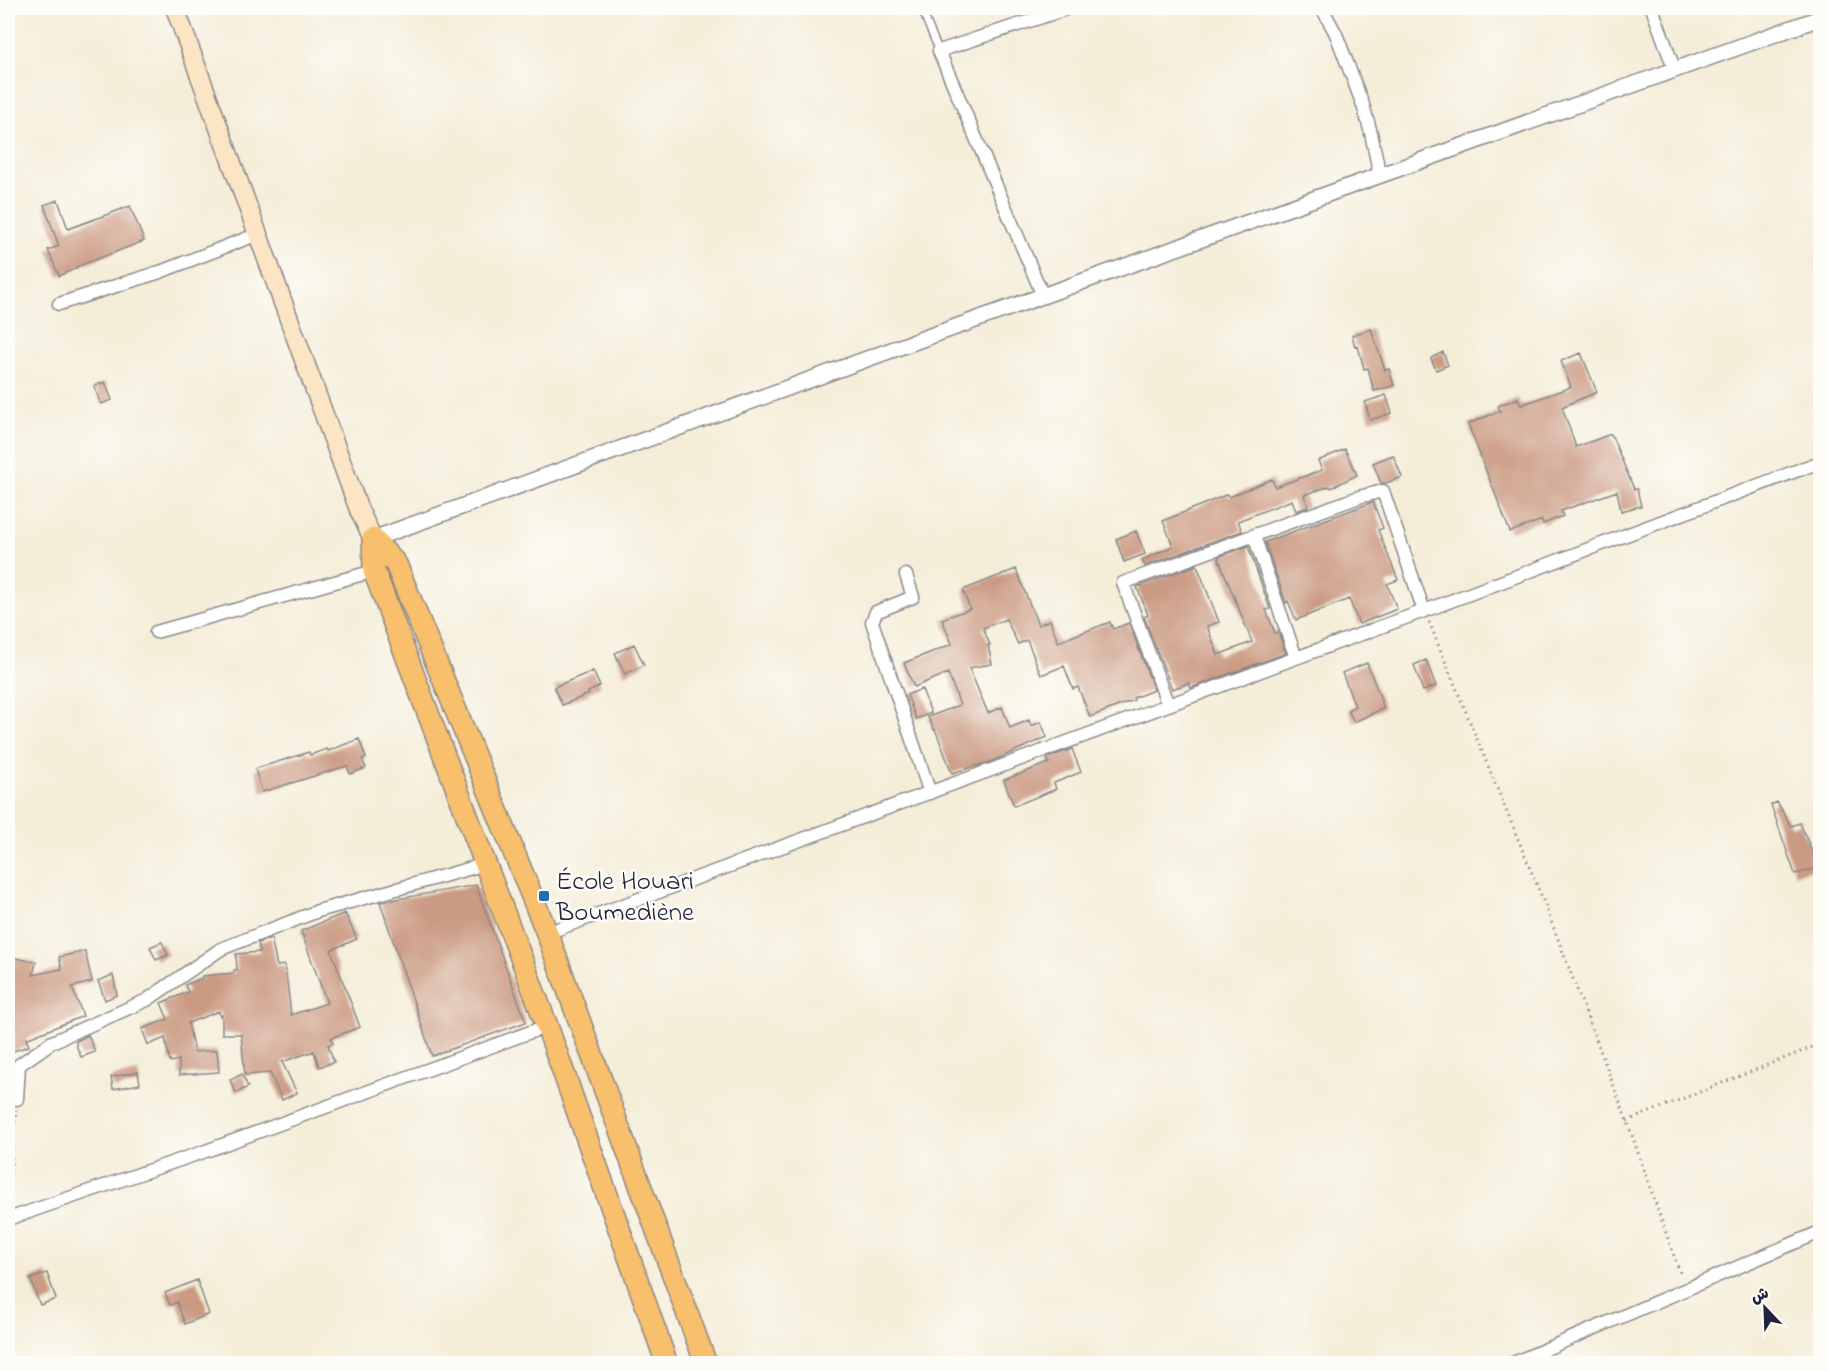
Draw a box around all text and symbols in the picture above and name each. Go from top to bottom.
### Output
place label: École Houari Boumediène [555,863,695,933]
marker: École Houari Boumediène [537,889,551,903]
north arrow [1735,1278,1795,1338]
text: ش [1747,1282,1773,1311]

